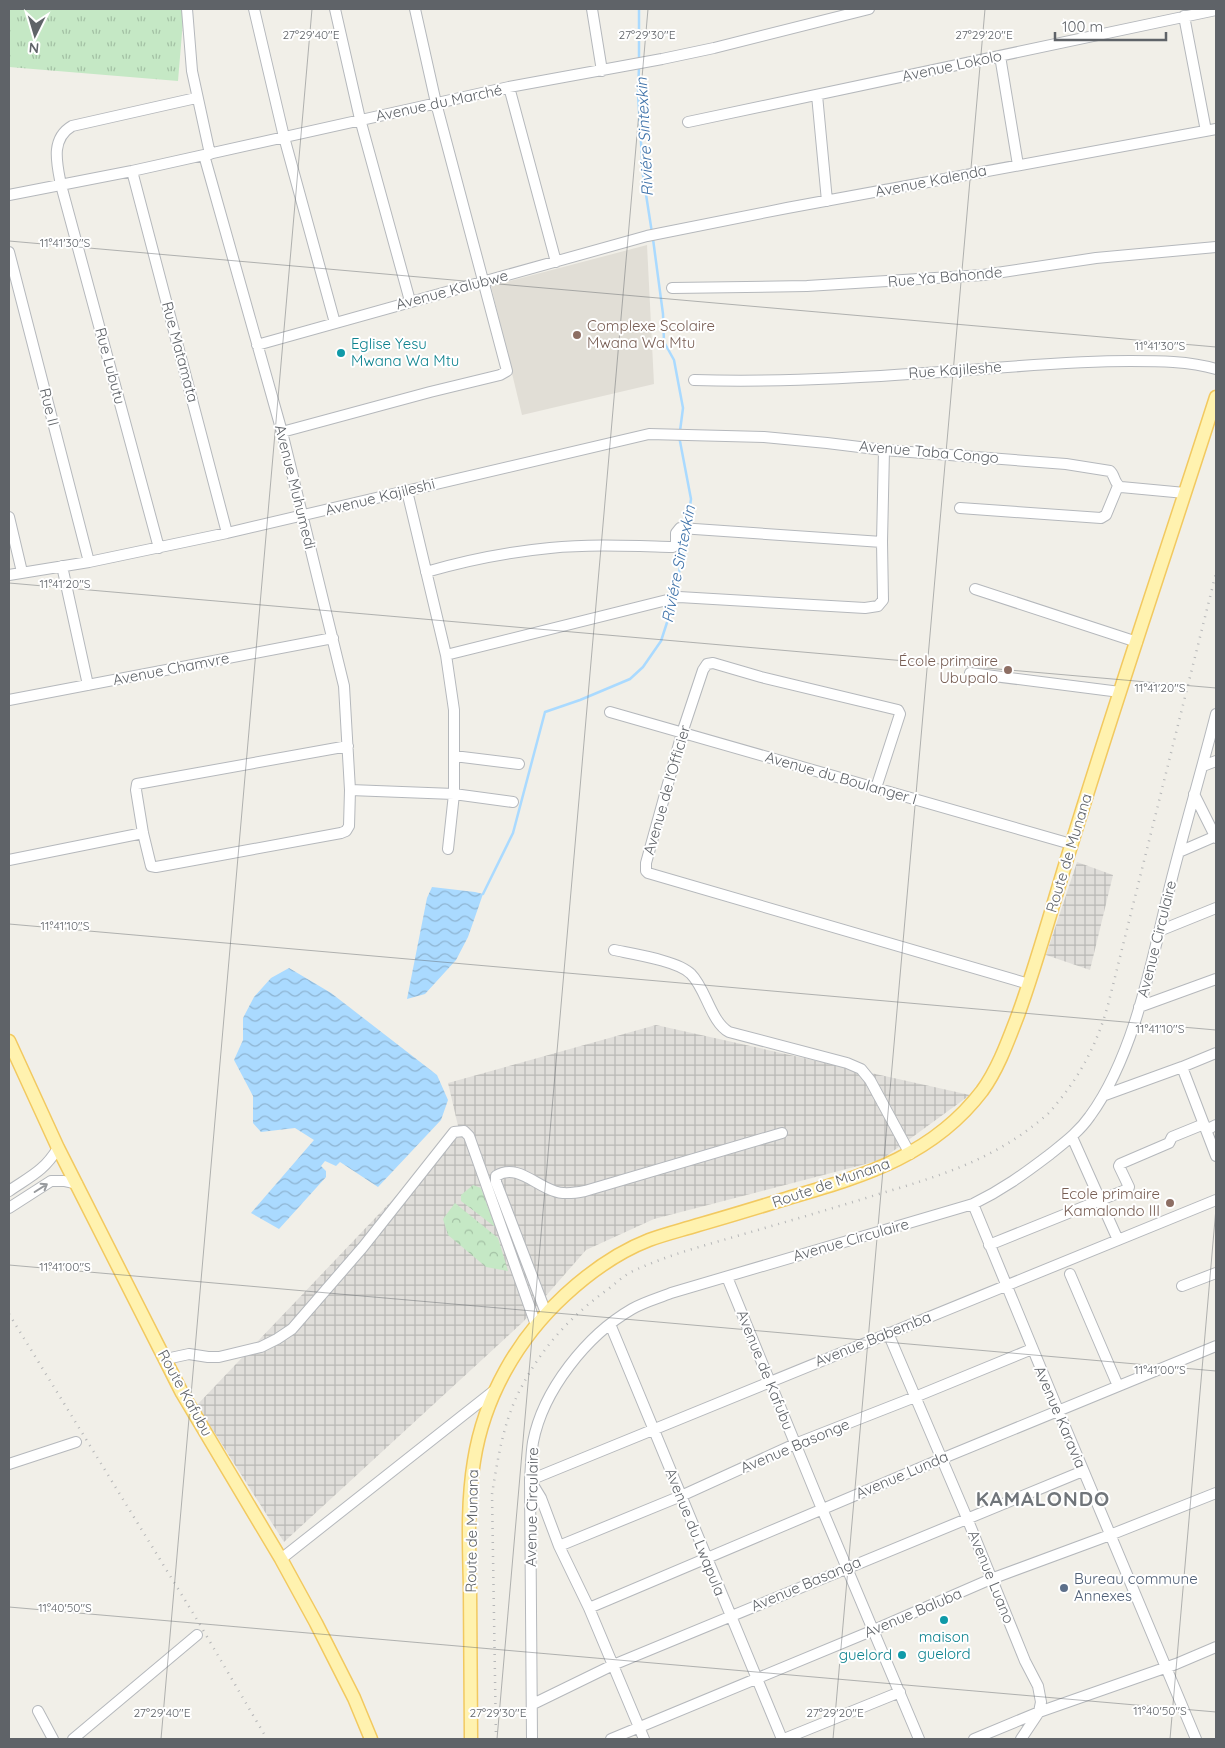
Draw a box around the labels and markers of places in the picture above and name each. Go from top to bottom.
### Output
place label: Complexe Scolaire Mwana Wa Mtu [587,316,715,352]
marker: Complexe Scolaire Mwana Wa Mtu [571,329,583,341]
place label: Eglise Yesu Mwana Wa Mtu [351,334,459,370]
marker: Eglise Yesu Mwana Wa Mtu [335,347,347,359]
place label: École primaire Ubupalo [899,651,998,687]
marker: École primaire Ubupalo [1002,664,1014,676]
place label: Ecole primaire Kamalondo III [1061,1184,1160,1220]
marker: Ecole primaire Kamalondo III [1164,1197,1176,1209]
place label: Bureau commune Annexes [1074,1569,1198,1605]
marker: Bureau commune Annexes [1058,1582,1070,1594]
marker: maison guelord [938,1614,950,1626]
place label: maison guelord [917,1627,971,1663]
place label: guelord [839,1645,892,1664]
marker: guelord [896,1649,908,1661]

